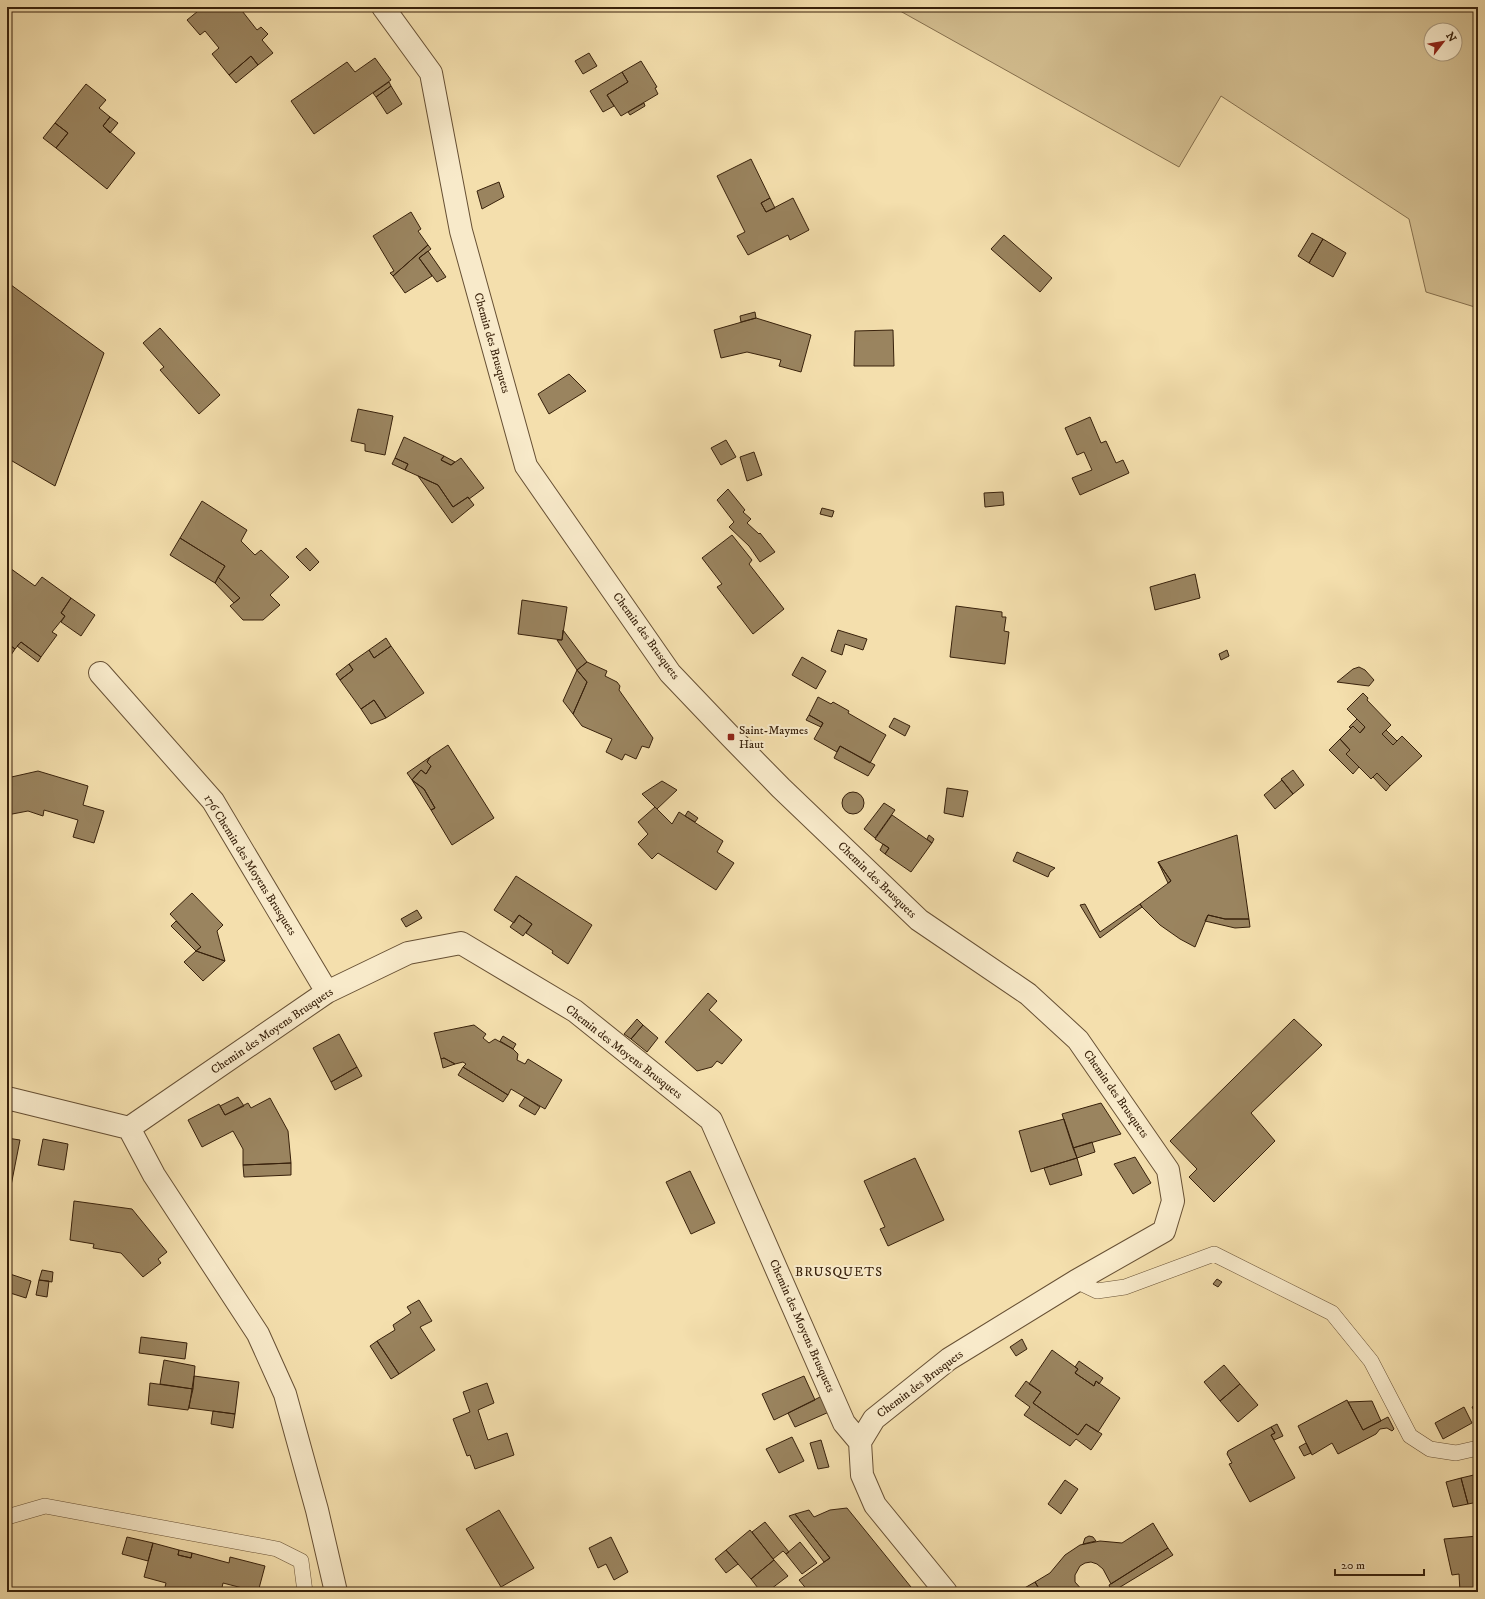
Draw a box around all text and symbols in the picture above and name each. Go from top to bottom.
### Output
north arrow [1423,22,1463,62]
text: N [1442,30,1459,45]
street label: Chemin des Brusquets [470,291,514,395]
street label: Chemin des Brusquets [609,590,683,682]
place label: Saint-Maymes Haut [739,723,808,752]
marker: Saint-Maymes Haut [726,732,736,742]
street label: 176 Chemin des Moyens Brusquets [200,792,300,938]
street label: Chemin des Brusquets [834,838,920,922]
street label: Chemin des Moyens Brusquets [208,984,336,1078]
street label: Chemin des Moyens Brusquets [563,1002,685,1102]
street label: Chemin des Brusquets [1080,1047,1152,1141]
street label: Chemin des Moyens Brusquets [766,1257,838,1395]
district label: BRUSQUETS [795,1264,883,1280]
street label: Chemin des Brusquets [874,1347,966,1421]
scale bar [1335,1551,1424,1577]
text: 20 m [1341,1558,1365,1573]

